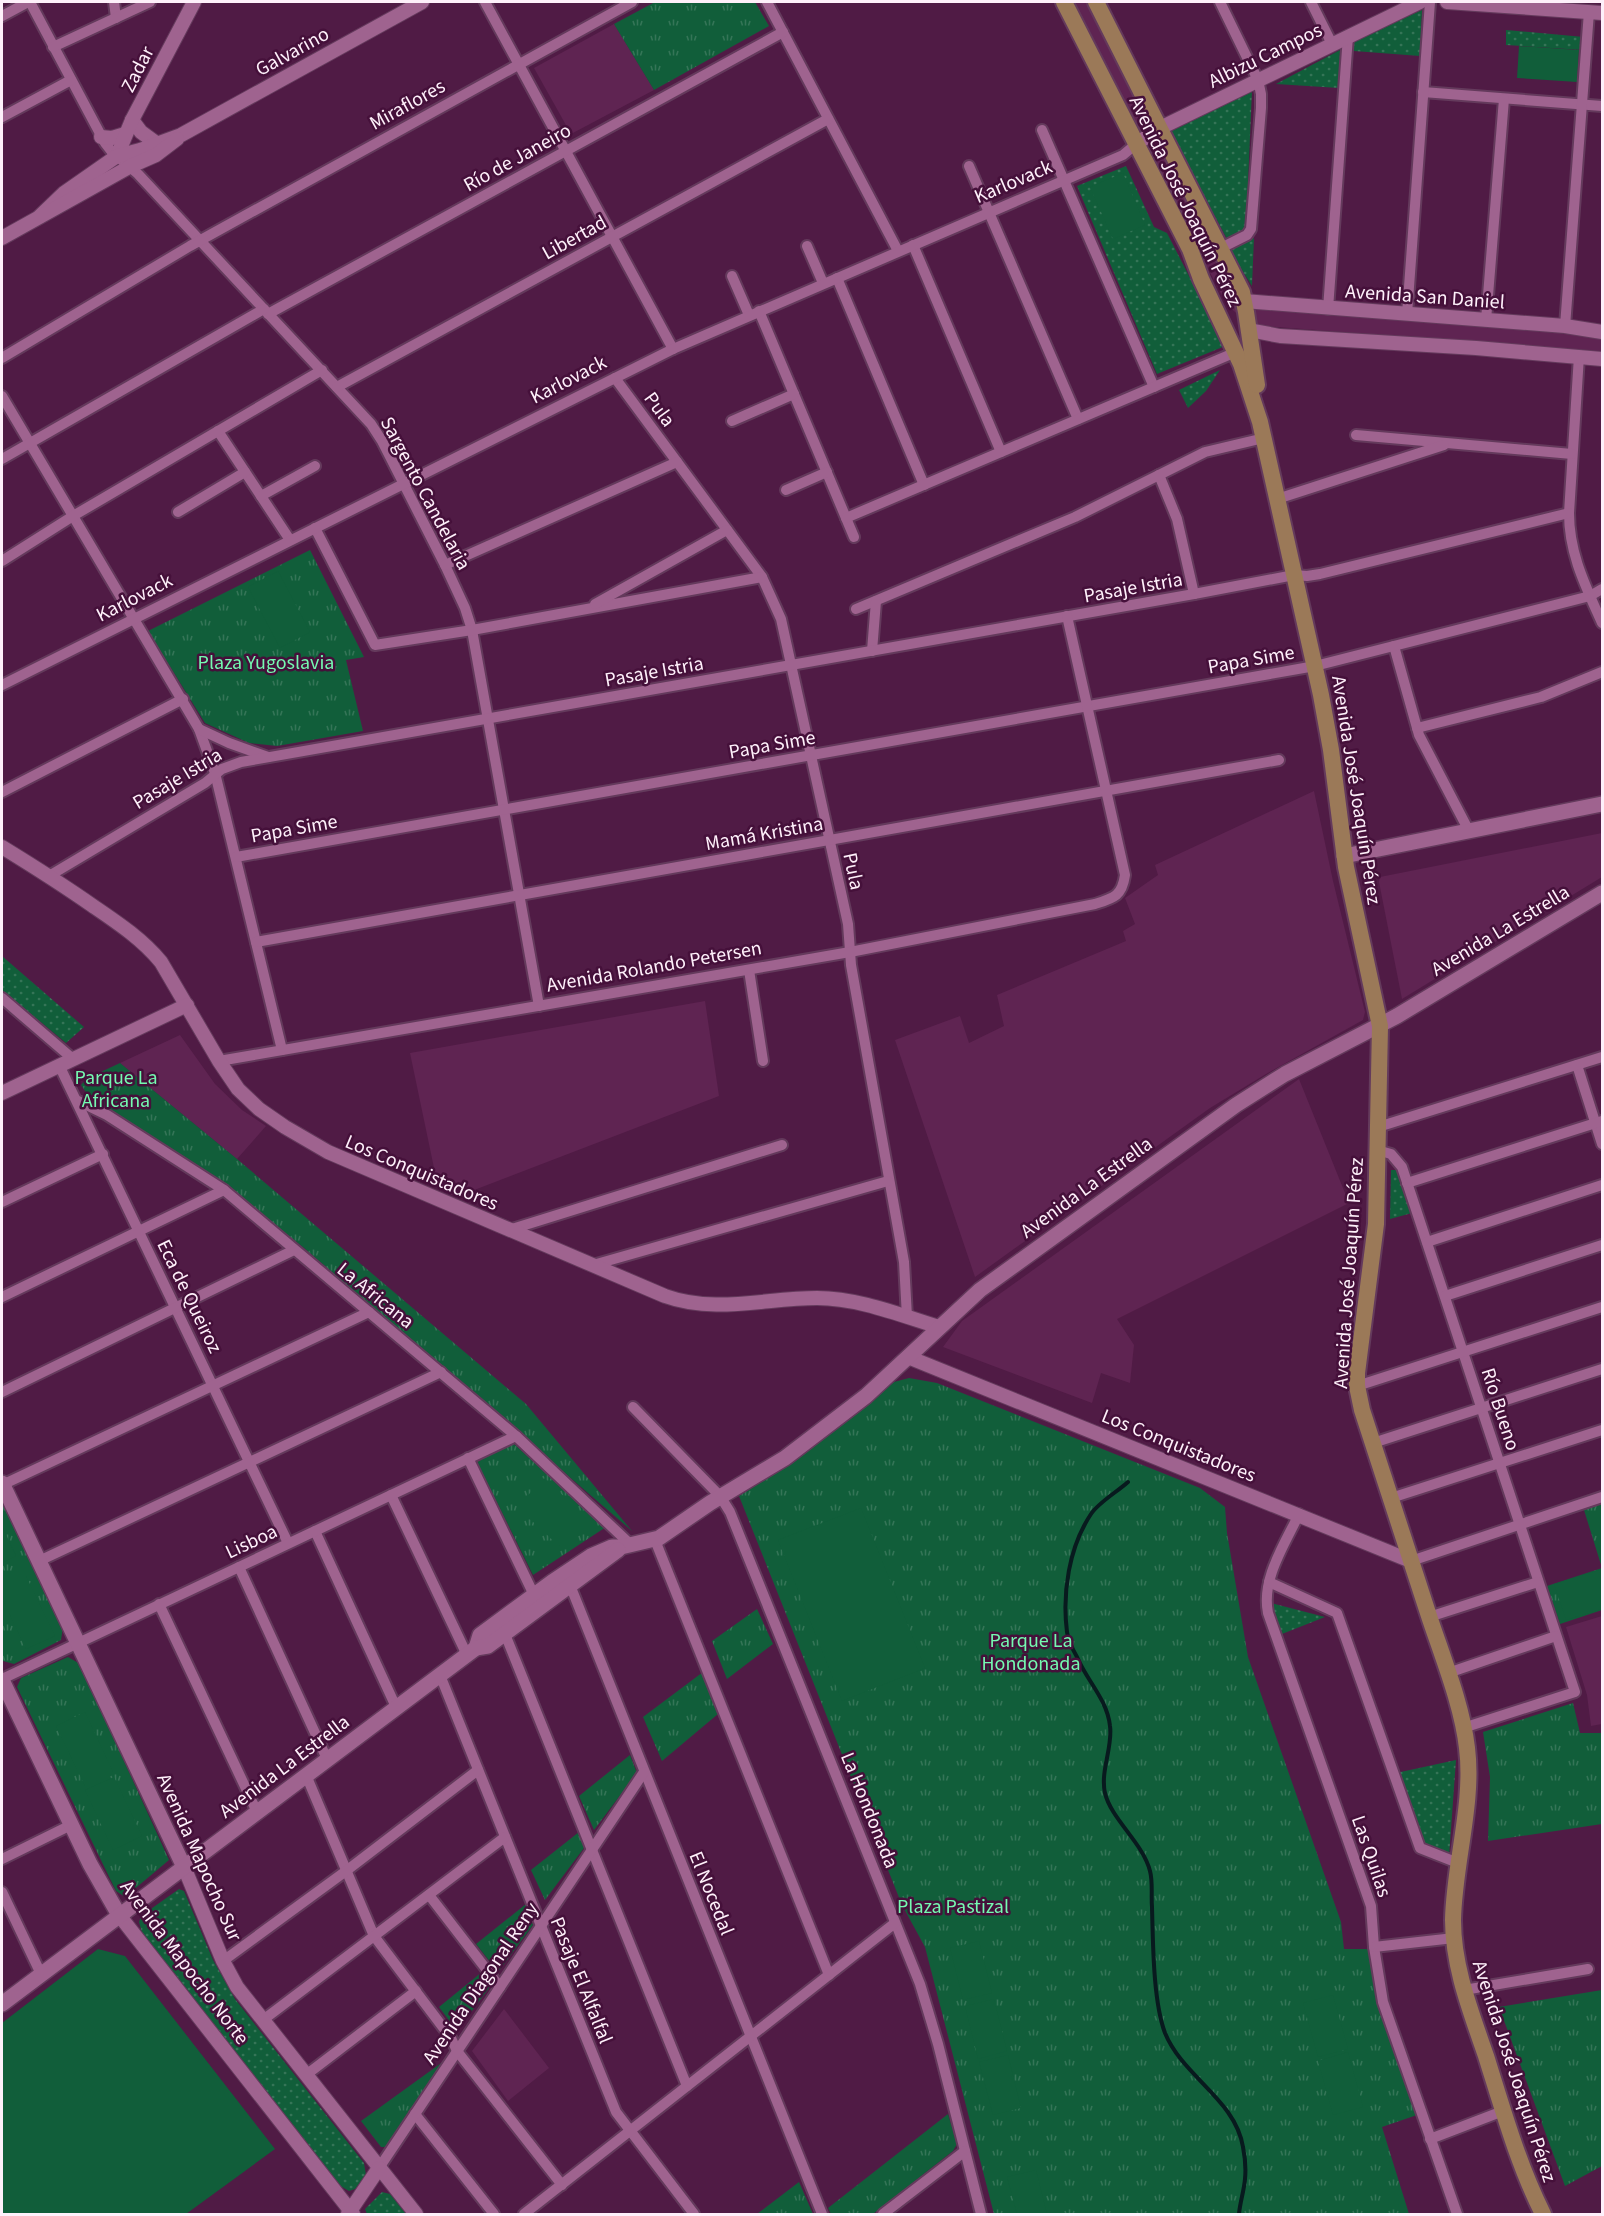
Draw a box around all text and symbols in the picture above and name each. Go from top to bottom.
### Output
street label: Albizu Campos [1204,16,1327,96]
street label: Galvarino [251,20,334,84]
street label: Zadar [114,41,161,97]
street label: Miraflores [364,73,450,137]
street label: Avenida José Joaquín Pérez [1122,91,1248,312]
street label: Río de Janeiro [459,117,576,199]
street label: Karlovack [970,153,1057,211]
street label: Libertad [537,209,612,267]
street label: Avenida San Daniel [1344,277,1506,317]
street label: Karlovack [525,349,612,411]
street label: Pula [637,386,682,433]
street label: Sargento Candelaria [373,412,477,575]
street label: Pasaje Istria [1082,566,1185,610]
street label: Karlovack [91,567,178,629]
street label: Papa Sime [1206,639,1297,681]
park label: Plaza Yugoslavia [198,649,334,677]
street label: Pasaje Istria [603,650,706,694]
street label: Avenida José Joaquín Pérez [1324,674,1388,907]
street label: Papa Sime [727,724,818,766]
street label: Pasaje Istria [128,741,228,817]
street label: Papa Sime [249,808,340,850]
street label: Mamá Kristina [703,810,825,858]
street label: Pula [835,850,871,892]
street label: Avenida La Estrella [1426,878,1575,983]
street label: Avenida Rolando Petersen [544,934,764,1000]
park label: Parque La Africana [75,1064,158,1115]
street label: Los Conquistadores [341,1128,503,1218]
street label: Avenida La Estrella [1015,1130,1158,1245]
street label: Avenida José Joaquín Pérez [1327,1157,1371,1390]
street label: Eca de Queiroz [149,1235,229,1358]
street label: La Africana [331,1256,420,1336]
street label: Río Bueno [1474,1364,1527,1454]
street label: Los Conquistadores [1097,1402,1260,1490]
street label: Lisboa [221,1518,282,1566]
park label: Parque La Hondonada [982,1627,1080,1678]
street label: Avenida La Estrella [213,1708,356,1825]
street label: La Hondonada [833,1748,905,1873]
street label: Avenida Mapocho Sur [150,1769,249,1946]
street label: Las Quilas [1344,1812,1398,1901]
street label: El Nocedal [682,1847,741,1940]
street label: Avenida Mapocho Norte [113,1875,255,2051]
park label: Plaza Pastizal [897,1893,1009,1921]
street label: Avenida Diagonal Reny [416,1896,546,2070]
street label: Pasaje El Alfalfal [543,1913,619,2048]
street label: Avenida José Joaquín Pérez [1465,1957,1563,2186]

